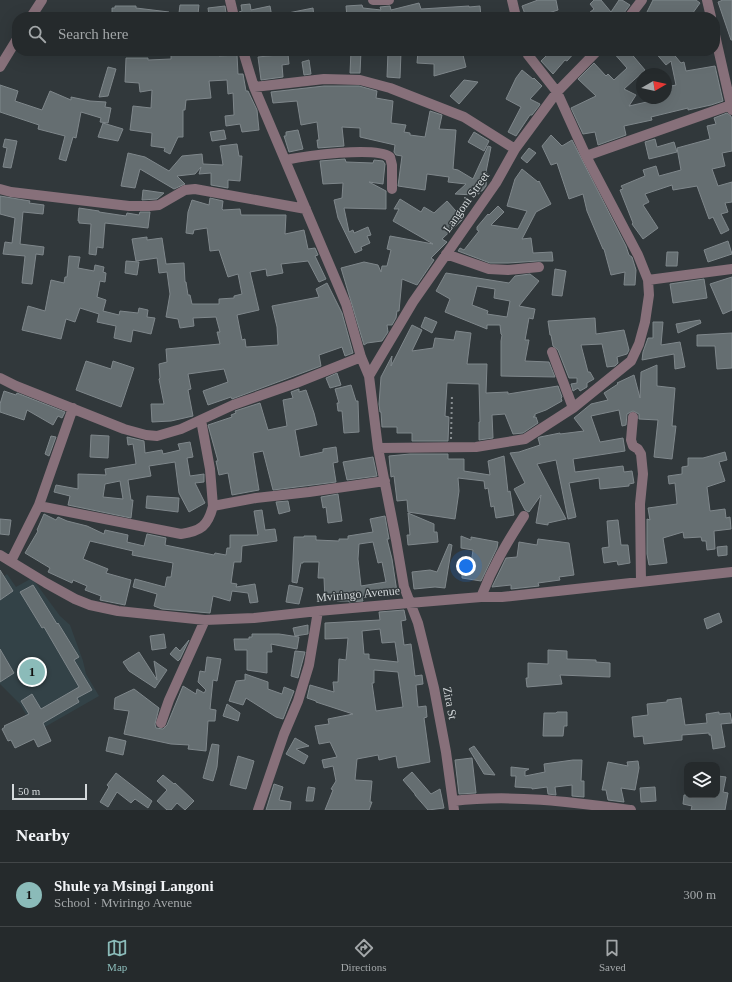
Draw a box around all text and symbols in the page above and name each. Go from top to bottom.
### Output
search box [12,12,720,56]
icon: search [26,23,48,45]
text: Search here [58,26,128,42]
north arrow [636,68,672,104]
street label: Langoni Street [440,168,492,235]
your location [456,556,476,576]
street label: Mviringo Avenue [315,583,401,605]
pin: 1 [19,657,45,687]
street label: Zira St [440,685,460,721]
map controls [684,762,720,798]
button: layers [684,762,720,798]
scale bar [12,782,87,801]
text: 50 m [18,785,40,797]
text: Nearby [16,826,70,845]
text: Shule ya Msingi Langoni [54,878,214,894]
text: 1 [26,887,32,902]
text: 300 m [683,887,716,902]
text: School · Mviringo Avenue [54,895,192,910]
tab: Map [106,937,128,973]
tab: Directions [341,937,386,973]
tab: Saved [599,937,626,973]

